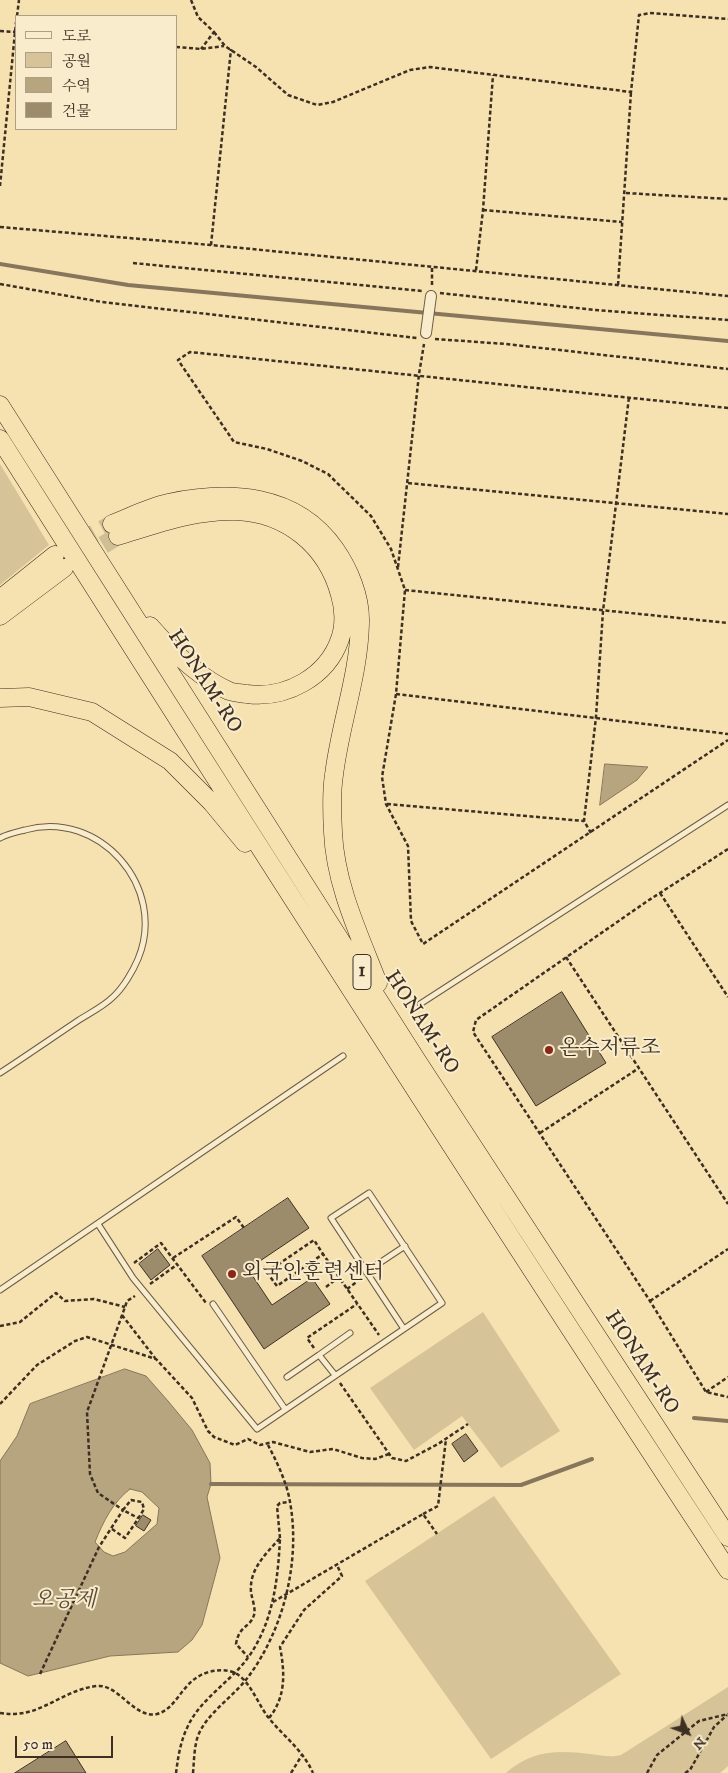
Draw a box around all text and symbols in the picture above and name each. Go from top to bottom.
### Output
legend [15,15,178,130]
text: 도로 [62,27,91,46]
text: 공원 [62,52,91,71]
text: 수역 [62,77,91,96]
text: 건물 [62,102,91,121]
street label: HONAM-RO [161,625,247,739]
road number: 1 [353,954,371,990]
street label: HONAM-RO [378,966,464,1080]
place label: 온수저류조 [559,1037,660,1063]
marker: 온수저류조 [543,1044,555,1056]
place label: 외국인훈련센터 [242,1261,384,1287]
marker: 외국인훈련센터 [226,1268,238,1280]
street label: HONAM-RO [598,1306,684,1420]
water label: 오공제 [32,1588,96,1614]
north arrow [663,1708,713,1758]
scale bar [18,1726,115,1758]
text: N [688,1733,709,1754]
text: 50 m [23,1735,53,1754]

